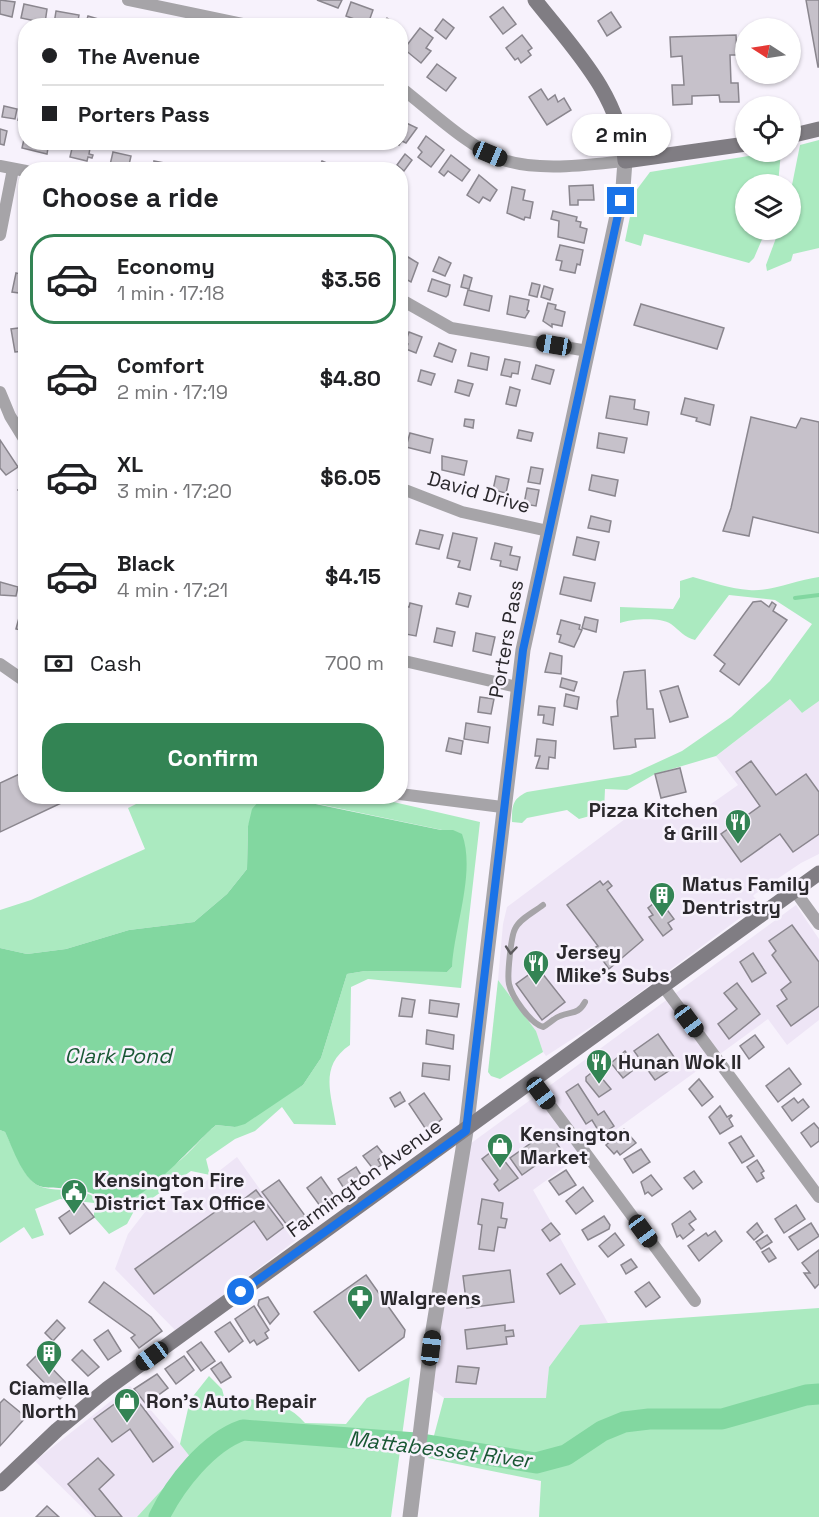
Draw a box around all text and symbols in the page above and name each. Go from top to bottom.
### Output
north arrow [735,18,801,84]
map controls [735,18,801,240]
text: The Avenue [78,42,200,70]
button: locate [735,96,801,162]
text: Porters Pass [78,100,210,128]
callout: 2 min [572,114,670,156]
text: 2 min [596,122,647,148]
car [470,139,510,169]
button: layers [735,174,801,240]
text: Choose a ride [42,180,219,215]
route end [607,187,634,214]
icon: car [45,252,99,306]
text: Economy [117,252,215,280]
text: $3.56 [321,265,381,293]
text: 1 min · 17:18 [117,280,224,306]
car [535,333,573,357]
icon: car [45,351,99,405]
text: Comfort [117,351,205,379]
text: $4.80 [320,364,381,392]
text: 2 min · 17:19 [117,379,228,405]
icon: car [45,450,99,504]
text: XL [117,450,143,478]
text: $6.05 [320,463,381,491]
street label: David Drive [425,465,533,519]
text: 3 min · 17:20 [117,478,232,504]
icon: car [45,549,99,603]
text: Black [117,549,175,577]
text: $4.15 [325,562,381,590]
text: 4 min · 17:21 [117,577,228,603]
street label: Porters Pass [483,578,529,700]
icon: cash [42,647,75,680]
text: Cash [90,649,142,677]
text: 700 m [325,650,384,676]
button: Confirm [42,723,384,792]
place label: Pizza Kitchen & Grill [589,797,718,846]
restaurant icon: Pizza Kitchen & Grill [723,807,753,845]
place label: Matus Family Dentristry [682,871,810,920]
building icon: Matus Family Dentristry [647,880,677,918]
place label: Jersey Mike's Subs [556,939,670,988]
one-way arrow [505,945,518,954]
restaurant icon: Jersey Mike's Subs [521,948,551,986]
car [671,1001,707,1041]
water label: Clark Pond [65,1042,174,1069]
restaurant icon: Hunan Wok II [584,1047,614,1085]
place label: Hunan Wok II [618,1049,742,1075]
car [523,1073,559,1113]
street label: Farmington Avenue [281,1113,447,1243]
place label: Kensington Market [520,1121,630,1170]
shop icon: Kensington Market [485,1131,515,1169]
place label: Kensington Fire District Tax Office [94,1167,266,1216]
public building icon: Kensington Fire District Tax Office [59,1177,89,1215]
car [625,1211,661,1251]
route start [227,1278,254,1305]
pharmacy icon: Walgreens [345,1283,375,1321]
place label: Walgreens [380,1285,481,1311]
car [420,1329,442,1367]
building icon: Ciamella North [34,1338,64,1376]
car [132,1338,172,1374]
place label: Ciamella North [9,1375,90,1424]
shop icon: Ron's Auto Repair [112,1386,142,1424]
place label: Ron's Auto Repair [146,1388,317,1414]
water label: Mattabesset River [347,1424,535,1474]

